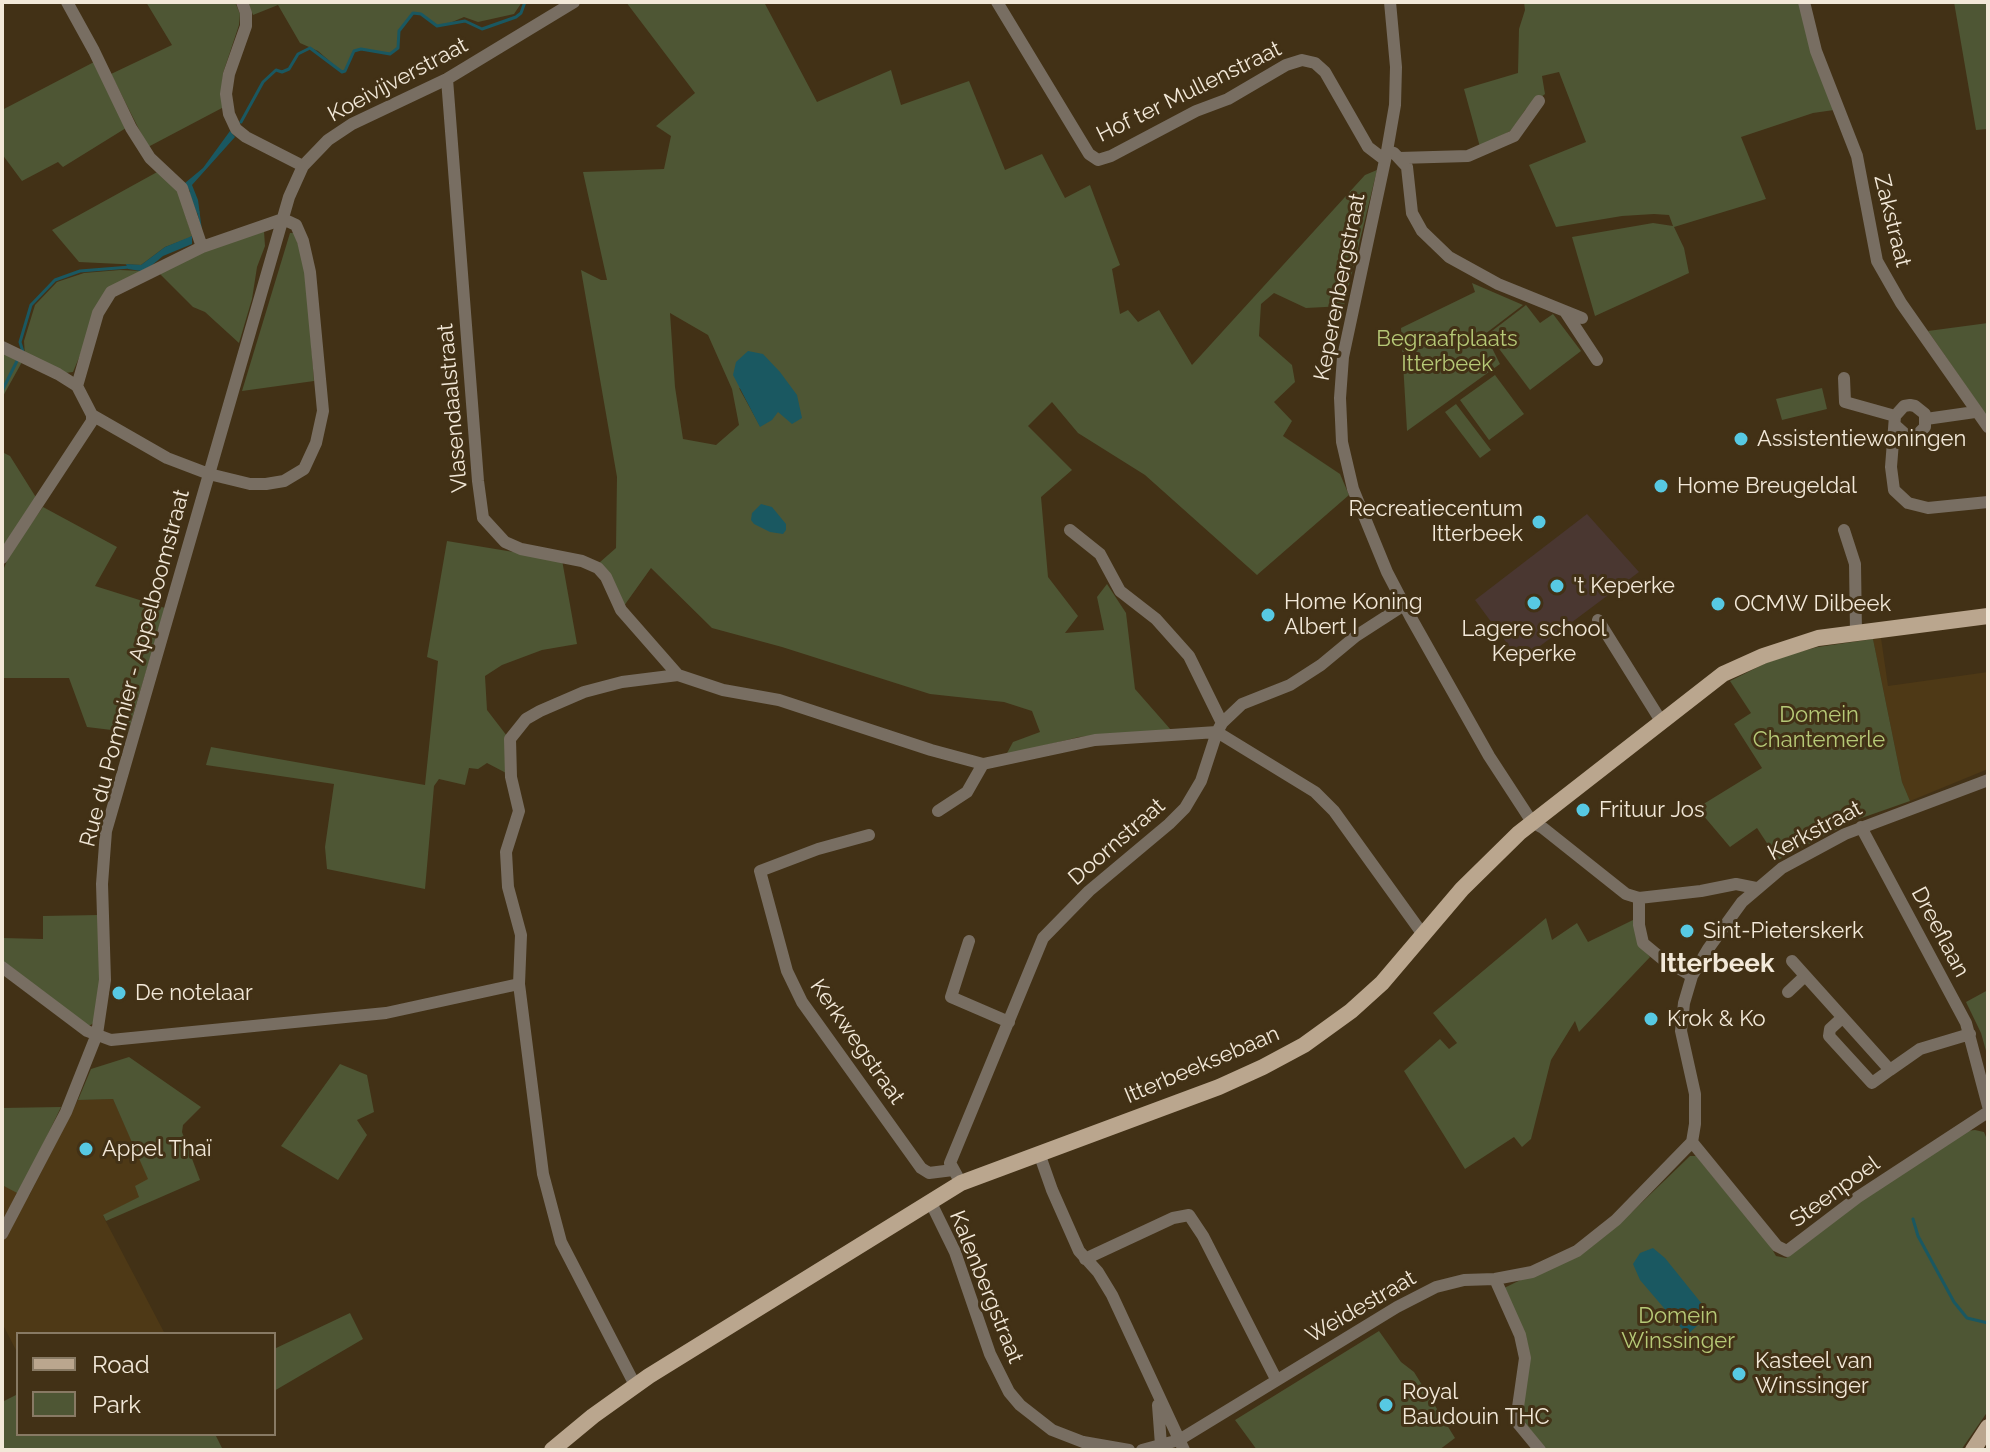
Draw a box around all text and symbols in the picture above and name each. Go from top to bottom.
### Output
street label: Koeivijverstraat [324,32,472,128]
street label: Hof ter Mullenstraat [1092,36,1286,148]
street label: Zakstraat [1868,172,1916,270]
street label: Keperenbergstraat [1309,191,1371,383]
street label: Vlasendaalstraat [432,322,474,494]
park label: Begraafplaats Itterbeek [1376,326,1518,378]
place label: Assistentiewoningen [1757,426,1966,452]
marker: Assistentiewoningen [1732,430,1750,448]
place label: Home Breugeldal [1677,473,1857,499]
marker: Home Breugeldal [1652,477,1670,495]
street label: Rue du Pommier - Appelboomstraat [75,486,195,850]
place label: Recreatiecentum Itterbeek [1348,496,1523,548]
marker: Recreatiecentum Itterbeek [1530,513,1548,531]
place label: 't Keperke [1573,573,1675,599]
marker: 't Keperke [1548,577,1566,595]
place label: Home Koning Albert I [1284,589,1422,640]
place label: OCMW Dilbeek [1734,591,1891,617]
marker: Lagere school Keperke [1525,594,1543,612]
marker: OCMW Dilbeek [1709,595,1727,613]
marker: Home Koning Albert I [1259,606,1277,624]
place label: Lagere school Keperke [1462,616,1606,668]
park label: Domein Chantemerle [1753,702,1885,754]
street label: Doornstraat [1063,793,1171,891]
street label: Kerkstraat [1763,795,1867,867]
place label: Frituur Jos [1599,797,1705,823]
marker: Frituur Jos [1574,801,1592,819]
street label: Dreeflaan [1905,882,1975,982]
place label: Sint-Pieterskerk [1703,918,1864,944]
marker: Sint-Pieterskerk [1678,922,1696,940]
district label: Itterbeek [1660,948,1774,980]
street label: Kerkwegstraat [804,974,910,1110]
place label: De notelaar [135,980,253,1006]
marker: De notelaar [110,984,128,1002]
place label: Krok & Ko [1667,1006,1766,1032]
marker: Krok & Ko [1642,1010,1660,1028]
street label: Itterbeeksebaan [1121,1021,1283,1109]
place label: Appel Thaï [102,1136,212,1162]
marker: Appel Thaï [77,1140,95,1158]
street label: Steenpoel [1785,1151,1885,1233]
street label: Kalenbergstraat [943,1207,1029,1367]
street label: Weidestraat [1301,1265,1421,1349]
park label: Domein Winssinger [1621,1303,1735,1354]
legend [16,1332,276,1436]
place label: Kasteel van Winssinger [1755,1348,1873,1400]
text: Road [92,1350,150,1379]
marker: Kasteel van Winssinger [1730,1365,1748,1383]
place label: Royal Baudouin THC [1402,1379,1550,1430]
text: Park [92,1390,141,1419]
marker: Royal Baudouin THC [1377,1396,1395,1414]

